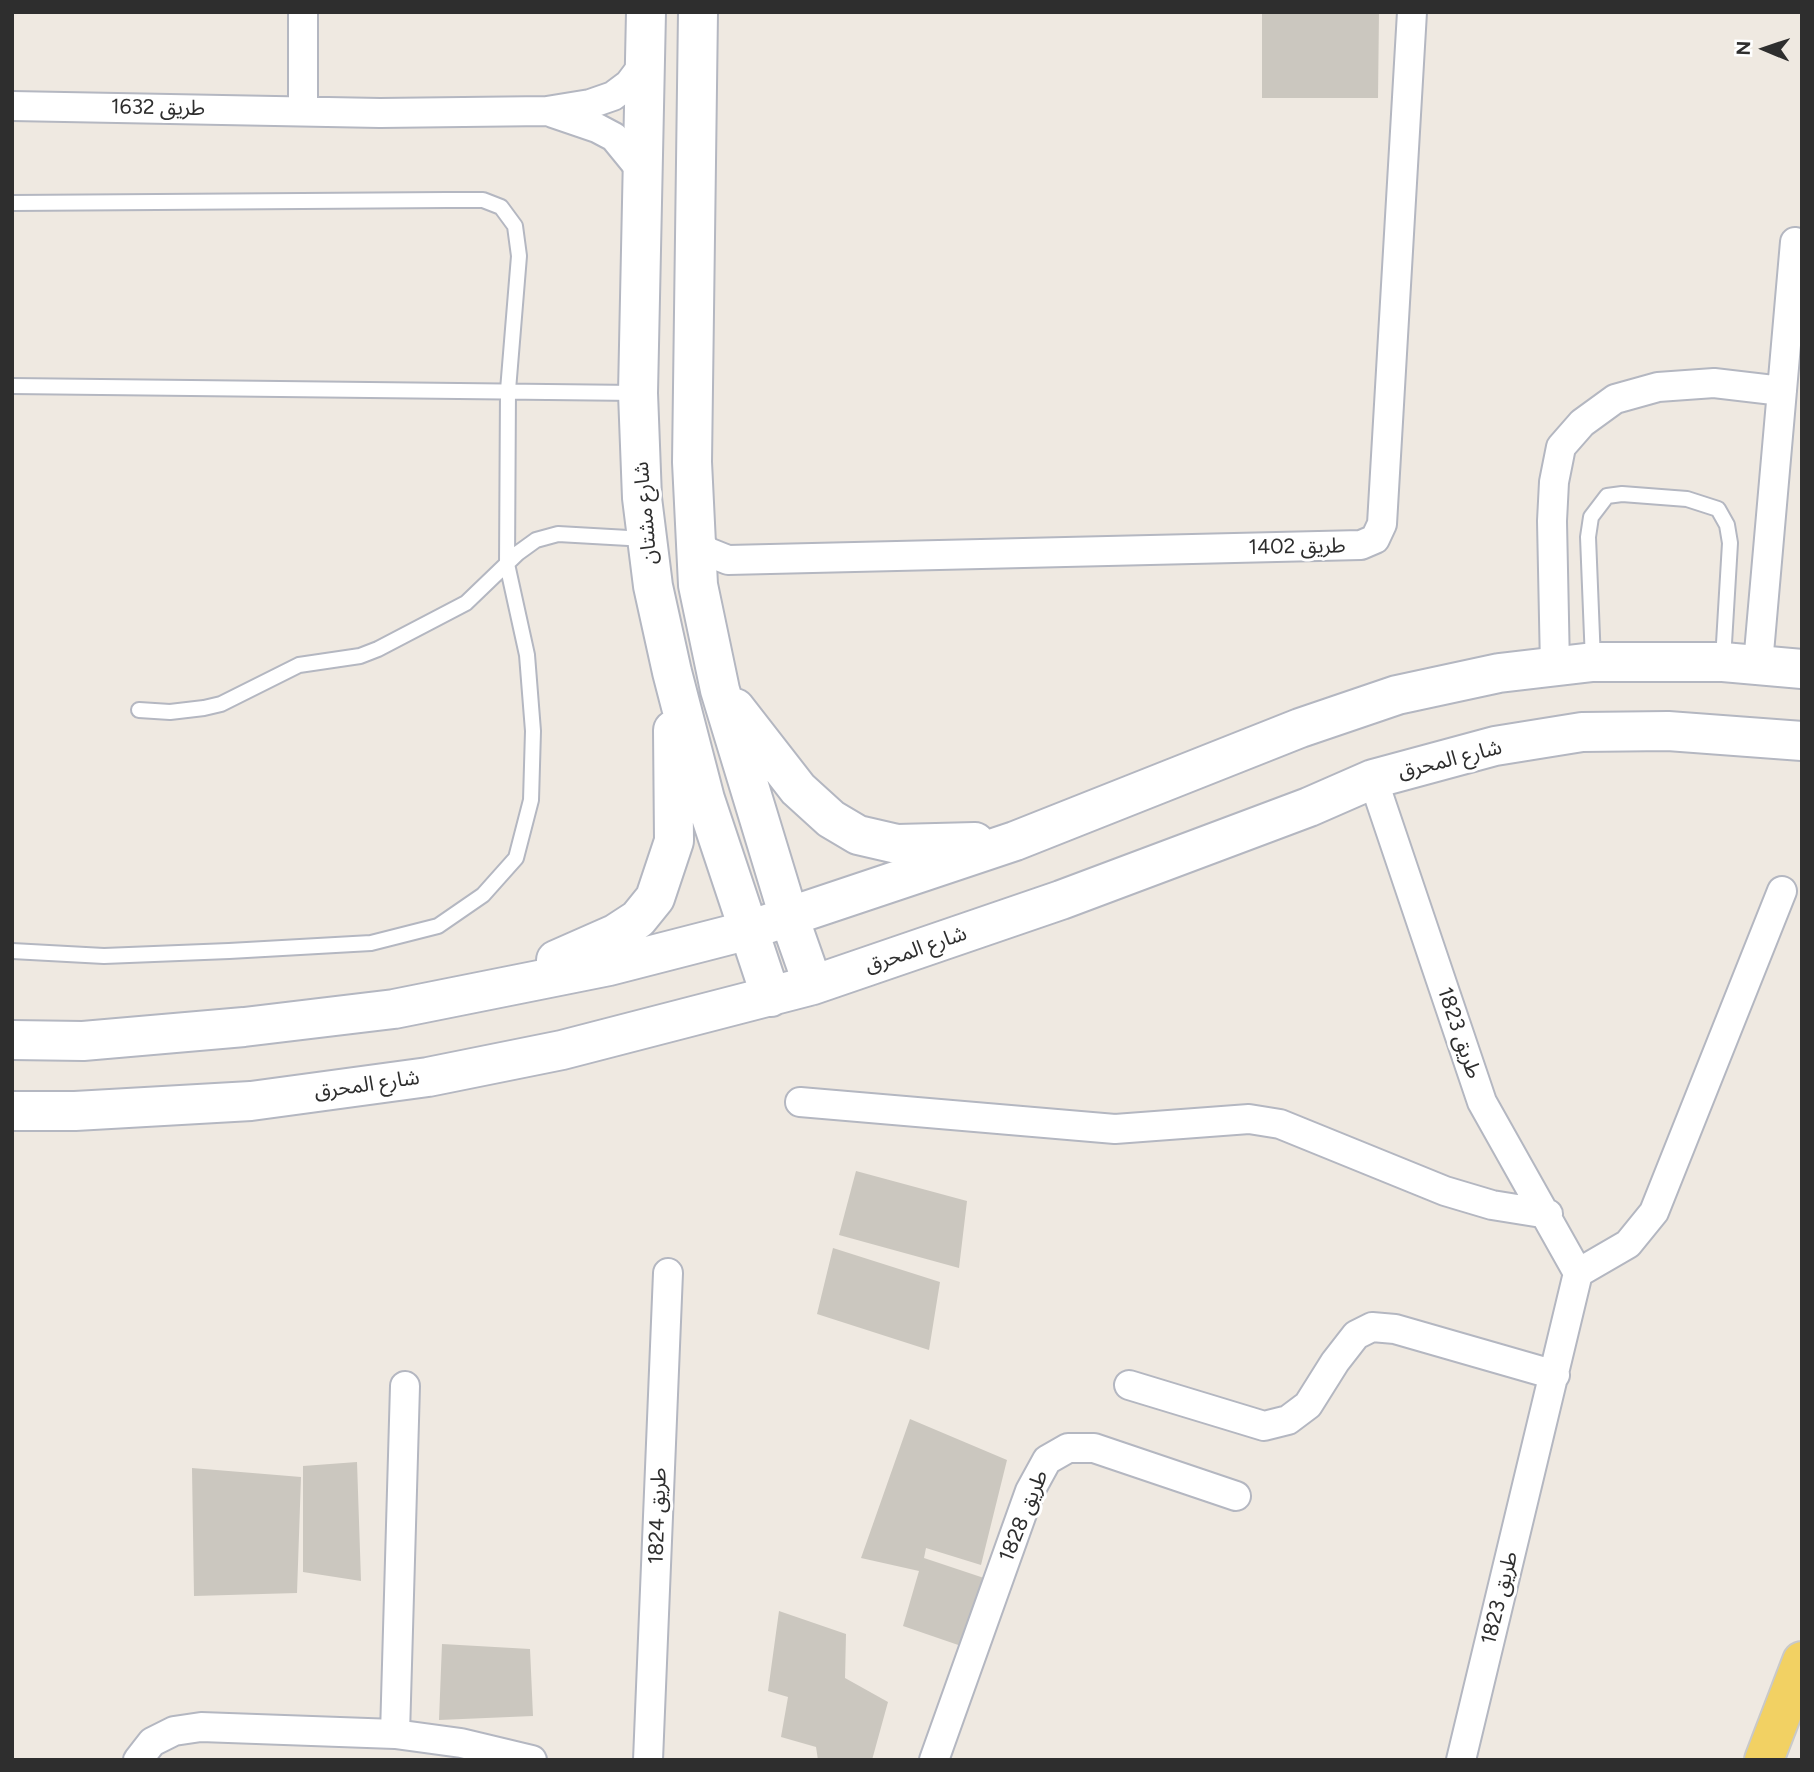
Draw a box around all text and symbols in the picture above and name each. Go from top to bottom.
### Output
north arrow [1730,14,1800,84]
text: N [1732,41,1755,56]
street label: طريق 1632 [111,95,205,121]
street label: شارع مشتان [629,460,663,566]
street label: طريق 1402 [1248,534,1346,560]
street label: شارع المحرق [1396,735,1504,785]
street label: شارع المحرق [862,921,970,979]
street label: طريق 1823 [1432,984,1486,1082]
street label: شارع المحرق [313,1065,421,1105]
street label: طريق 1824 [644,1467,672,1565]
street label: طريق 1828 [994,1467,1054,1565]
street label: طريق 1823 [1476,1549,1524,1647]

